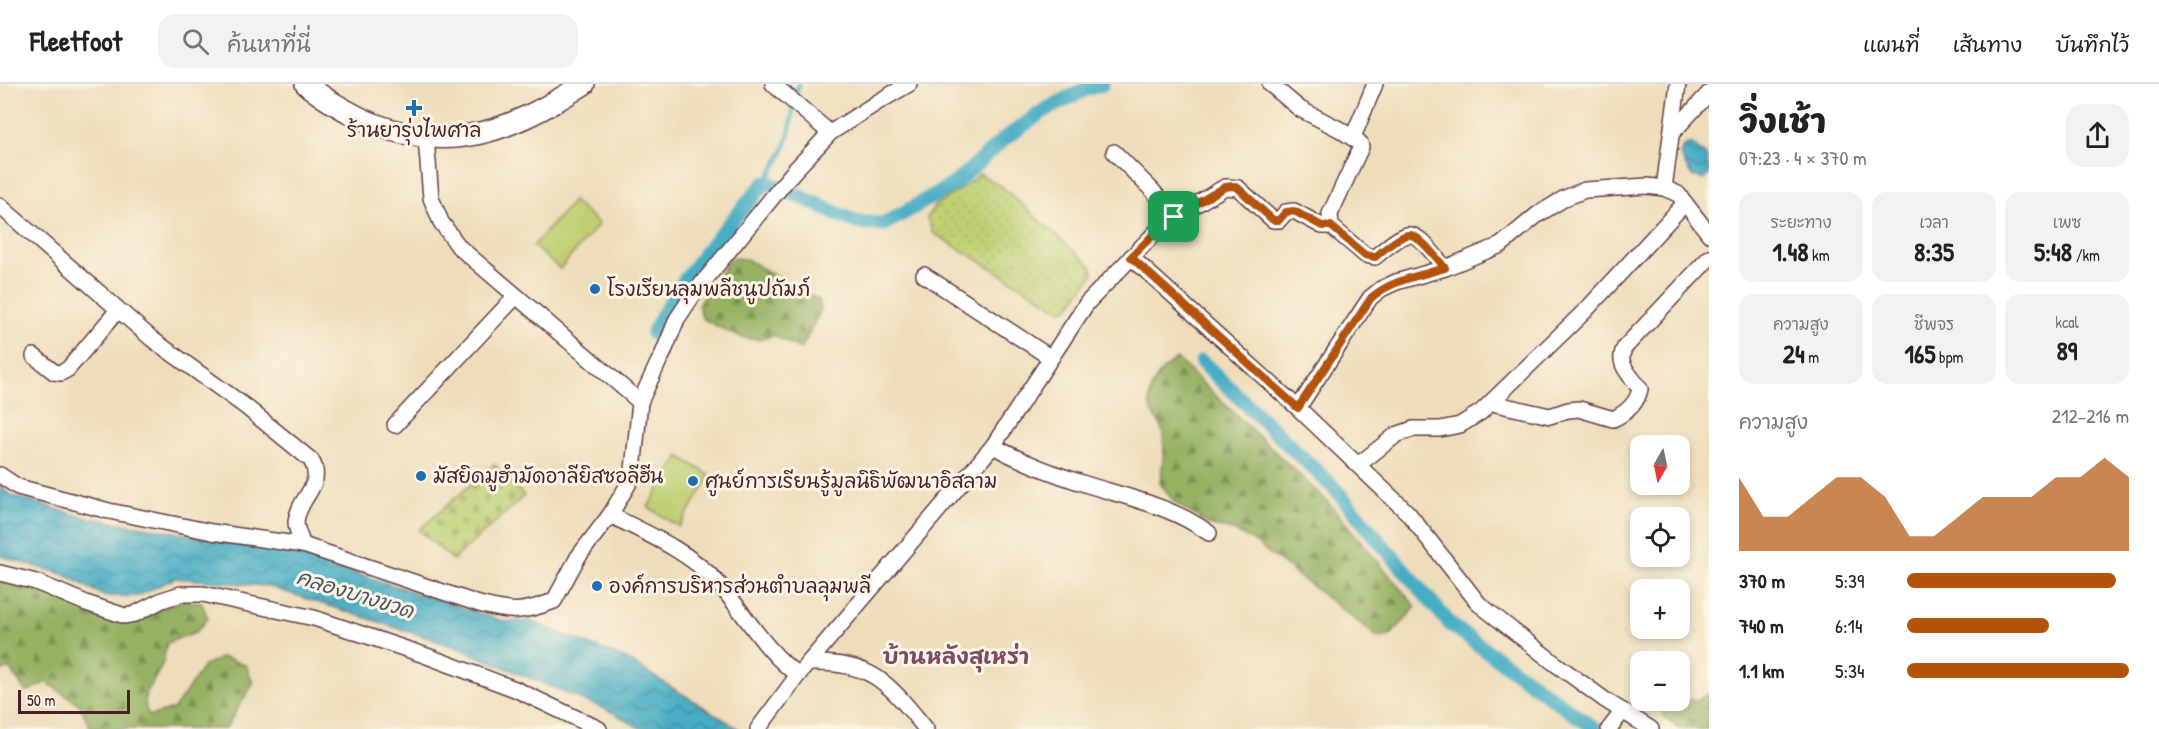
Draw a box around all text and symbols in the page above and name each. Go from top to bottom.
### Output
search box [158,14,578,68]
text: Fleetfoot [30,22,122,60]
icon: search [179,25,212,58]
text: ค้นหาที่นี่ [227,29,311,59]
text: แผนที่ [1863,30,1920,59]
text: เส้นทาง [1953,30,2022,59]
text: บันทึกไว้ [2055,30,2129,59]
text: วิ่งเช้า [1739,99,1826,143]
marker: ร้านยารุ่งไพศาล [407,101,421,115]
button: share [2066,104,2129,167]
place label: ร้านยารุ่งไพศาล [347,116,481,146]
text: 07:23 · 4 × 370 m [1739,144,1867,171]
pin [1148,191,1199,242]
icon: arrive [1157,200,1190,233]
text: ระยะทาง [1770,211,1832,233]
text: เวลา [1919,211,1949,233]
text: เพซ [2053,211,2081,233]
text: 1.48 [1772,234,1808,269]
text: 8:35 [1914,234,1954,269]
text: 5:48 [2034,234,2072,269]
text: km [1808,244,1830,266]
text: /km [2072,244,2100,266]
place label: โรงเรียนลุมพลีชนูปถัมภ์ [607,275,811,305]
marker: โรงเรียนลุมพลีชนูปถัมภ์ [588,282,602,296]
text: kcal [2055,311,2079,333]
text: ความสูง [1773,313,1829,335]
text: ชีพจร [1914,313,1954,335]
text: 89 [2057,333,2077,368]
text: 24 [1783,336,1805,371]
text: 165 [1905,336,1935,371]
text: m [1805,346,1819,368]
text: bpm [1935,346,1963,368]
text: 212–216 m [2052,402,2129,429]
text: ความสูง [1739,408,1808,435]
north arrow [1630,435,1690,495]
map controls [1630,435,1690,711]
place label: มัสยิดมูฮำมัดอาลียิสซอลีฮีน [433,462,663,492]
place label: ศูนย์การเรียนรู้มูลนิธิพัฒนาอิสลาม [705,467,997,497]
marker: มัสยิดมูฮำมัดอาลียิสซอลีฮีน [414,469,428,483]
marker: ศูนย์การเรียนรู้มูลนิธิพัฒนาอิสลาม [686,474,700,488]
button: locate [1630,507,1690,567]
water label: คลองบางขวด [293,562,419,626]
text: 370 m [1739,567,1785,594]
text: 5:39 [1835,567,1864,594]
place label: องค์การบริหารส่วนตำบลลุมพลี [609,572,871,602]
marker: องค์การบริหารส่วนตำบลลุมพลี [590,579,604,593]
button: + [1630,579,1690,639]
text: 740 m [1739,612,1784,639]
text: 6:14 [1835,612,1862,639]
district label: บ้านหลังสุเหร่า [883,641,1029,673]
button: − [1630,651,1690,711]
text: 1.1 km [1739,657,1784,684]
text: 5:34 [1835,657,1865,684]
scale bar [18,687,130,714]
text: 50 m [27,689,56,711]

